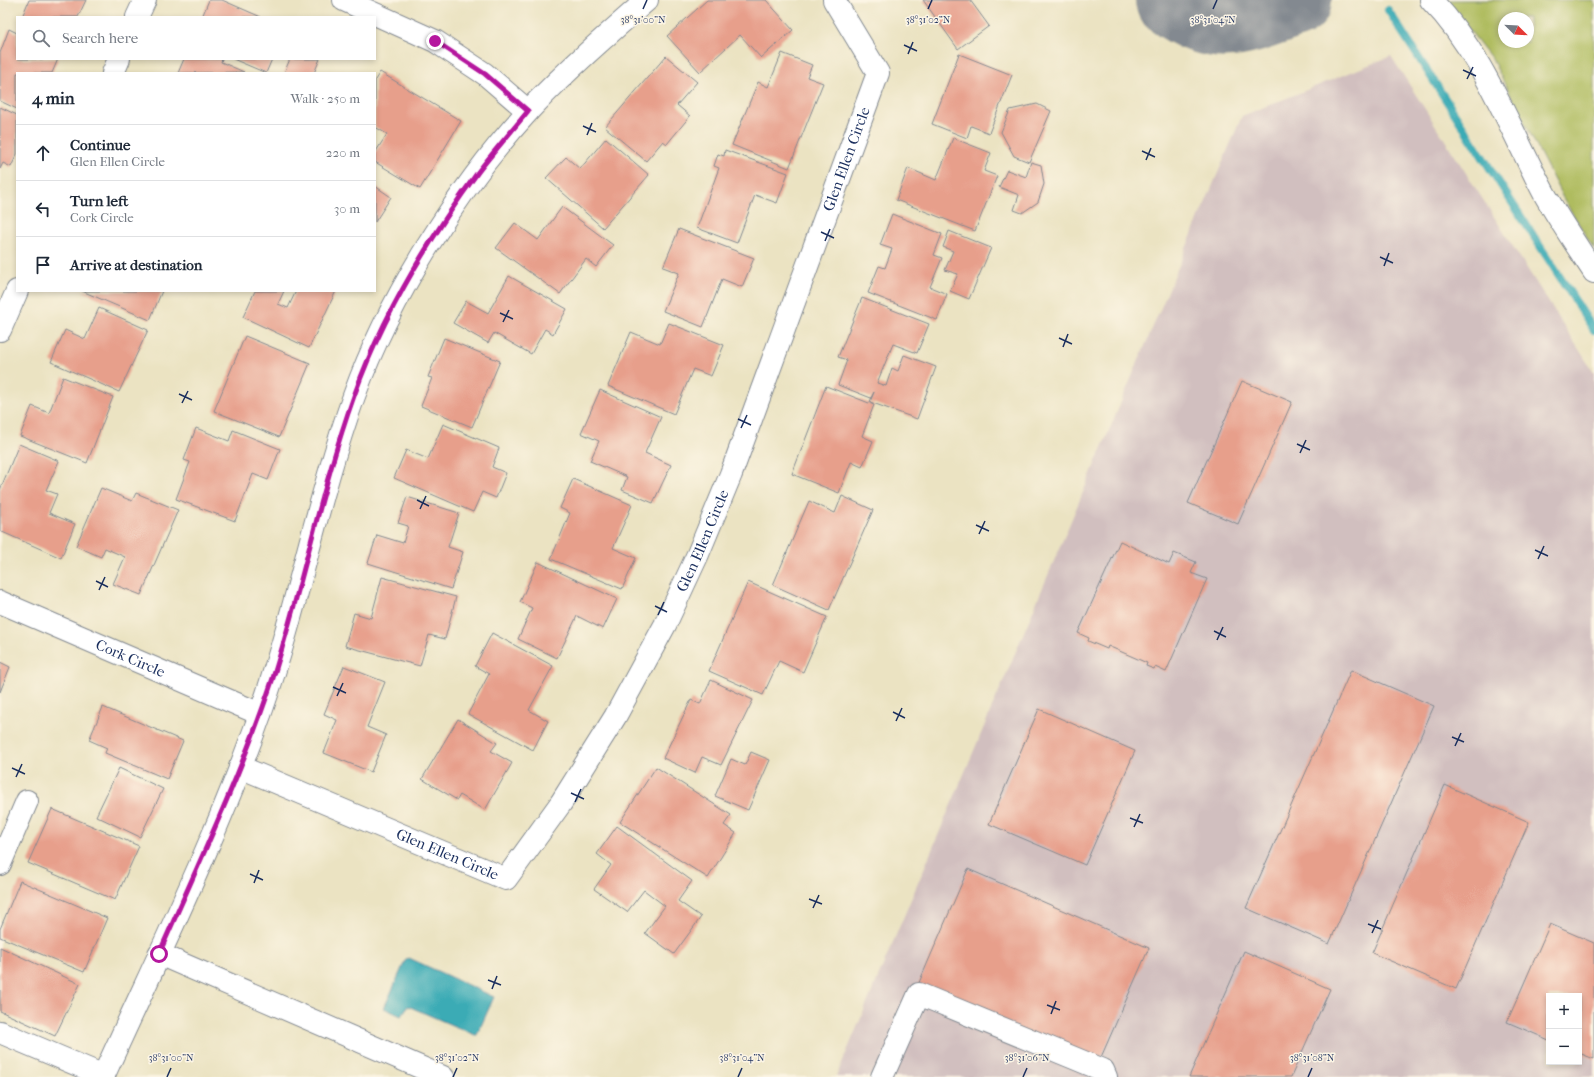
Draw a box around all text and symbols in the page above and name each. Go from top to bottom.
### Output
north arrow [1498,12,1534,48]
text: 38°31'00"N [620,14,666,26]
text: 38°31'02"N [906,14,951,26]
text: 38°31'04"N [1190,14,1236,26]
search box [16,16,376,60]
icon: search [30,27,52,49]
text: Search here [62,29,138,47]
route end [426,32,444,50]
text: 4 min [32,88,75,108]
text: Walk · 250 m [291,91,360,106]
street label: Glen Ellen Circle [819,104,874,214]
text: Continue [70,136,130,154]
icon: ahead [32,142,54,164]
text: 220 m [326,145,360,160]
text: Glen Ellen Circle [70,154,165,169]
text: Turn left [70,192,128,210]
icon: left [32,198,54,220]
text: 30 m [334,201,360,216]
text: Cork Circle [70,210,134,225]
icon: arrive [32,254,54,276]
text: Arrive at destination [70,256,202,274]
street label: Glen Ellen Circle [673,486,733,595]
street label: Cork Circle [93,635,168,681]
street label: Glen Ellen Circle [393,825,502,884]
route start [150,945,168,963]
map controls [1546,993,1582,1065]
button: + [1546,993,1582,1029]
button: − [1546,1029,1582,1065]
text: 38°31'00"N [148,1052,194,1064]
text: 38°31'02"N [435,1052,480,1064]
text: 38°31'04"N [719,1052,765,1064]
text: 38°31'06"N [1005,1052,1050,1064]
text: 38°31'08"N [1290,1052,1335,1064]

